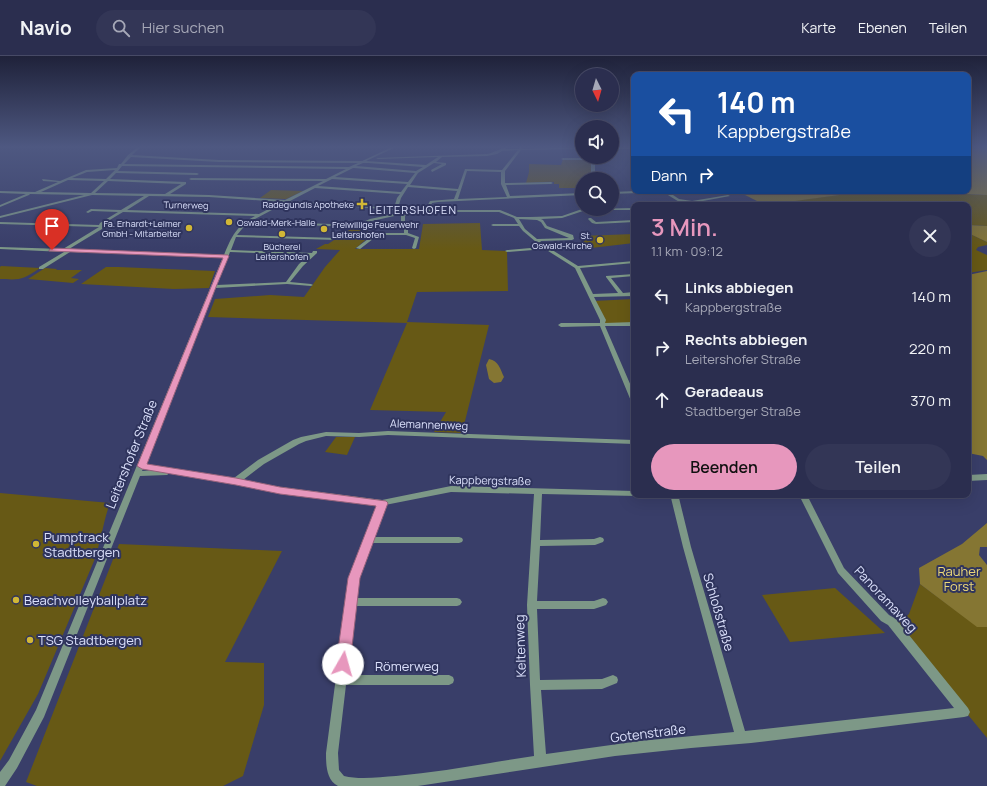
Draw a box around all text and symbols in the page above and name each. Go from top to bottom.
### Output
search box [96,10,376,46]
text: Navio [20,15,72,41]
icon: search [110,17,132,39]
text: Hier suchen [142,17,224,38]
text: Karte [801,18,836,37]
text: Ebenen [858,18,907,37]
text: Teilen [929,18,967,37]
north arrow [575,68,619,112]
map controls [575,68,619,216]
text: 140 m [717,83,796,121]
icon: left [651,88,703,140]
text: Kappbergstraße [717,119,851,143]
button: sound [575,120,619,164]
icon: right [695,164,717,186]
text: Dann [651,165,687,186]
button: search [575,172,619,216]
street label: Turnerweg [164,198,208,212]
place label: Radegundis Apotheke [263,198,354,211]
marker: Radegundis Apotheke [357,199,367,209]
district label: LEITERSHOFEN [369,202,457,217]
pin [35,209,69,250]
text: 3 Min. [651,210,718,243]
icon: arrive [41,215,63,237]
button: close [909,215,951,257]
place label: Oswald-Merk-Halle [237,216,316,229]
place label: Fa. Erhardt+Leimer GmbH - Mitarbeiter [102,217,182,240]
marker: Oswald-Merk-Halle [224,217,234,227]
place label: Freiwillige Feuerwehr Leitershofen [332,218,420,241]
marker: Fa. Erhardt+Leimer GmbH - Mitarbeiter [184,223,194,233]
marker: Freiwillige Feuerwehr Leitershofen [319,224,329,234]
marker: Bücherei Leitershofen [277,229,287,239]
place label: St. Oswald-Kirche [532,229,592,252]
marker: St. Oswald-Kirche [595,235,605,245]
place label: Bücherei Leitershofen [256,240,308,263]
text: 1.1 km · 09:12 [651,242,723,260]
text: Links abbiegen [685,277,793,298]
icon: left [651,285,673,307]
text: 140 m [911,286,951,307]
text: Kappbergstraße [685,298,782,316]
text: Rechts abbiegen [685,329,807,350]
icon: right [651,337,673,359]
text: 220 m [909,338,951,359]
text: Leitershofer Straße [685,350,801,368]
text: Geradeaus [685,381,764,402]
icon: ahead [651,389,673,411]
text: 370 m [910,390,951,411]
street label: Leitershofer Straße [101,397,161,511]
text: Stadtberger Straße [685,402,801,420]
street label: Alemannenweg [390,415,468,433]
button: Beenden [651,444,797,490]
button: Teilen [805,444,951,490]
street label: Kappbergstraße [449,472,532,488]
place label: Pumptrack Stadtbergen [44,528,120,561]
marker: Pumptrack Stadtbergen [31,539,41,549]
street label: Panoramaweg [851,562,921,636]
park label: Rauher Forst [937,562,981,595]
street label: Schloßstraße [699,571,739,654]
place label: Beachvolleyballplatz [24,591,147,609]
marker: Beachvolleyballplatz [11,595,21,605]
street label: Keltenweg [510,614,530,678]
place label: TSG Stadtbergen [38,631,141,649]
marker: TSG Stadtbergen [25,635,35,645]
position arrow [322,643,364,685]
street label: Römerweg [375,657,439,675]
street label: Gotenstraße [609,719,687,747]

